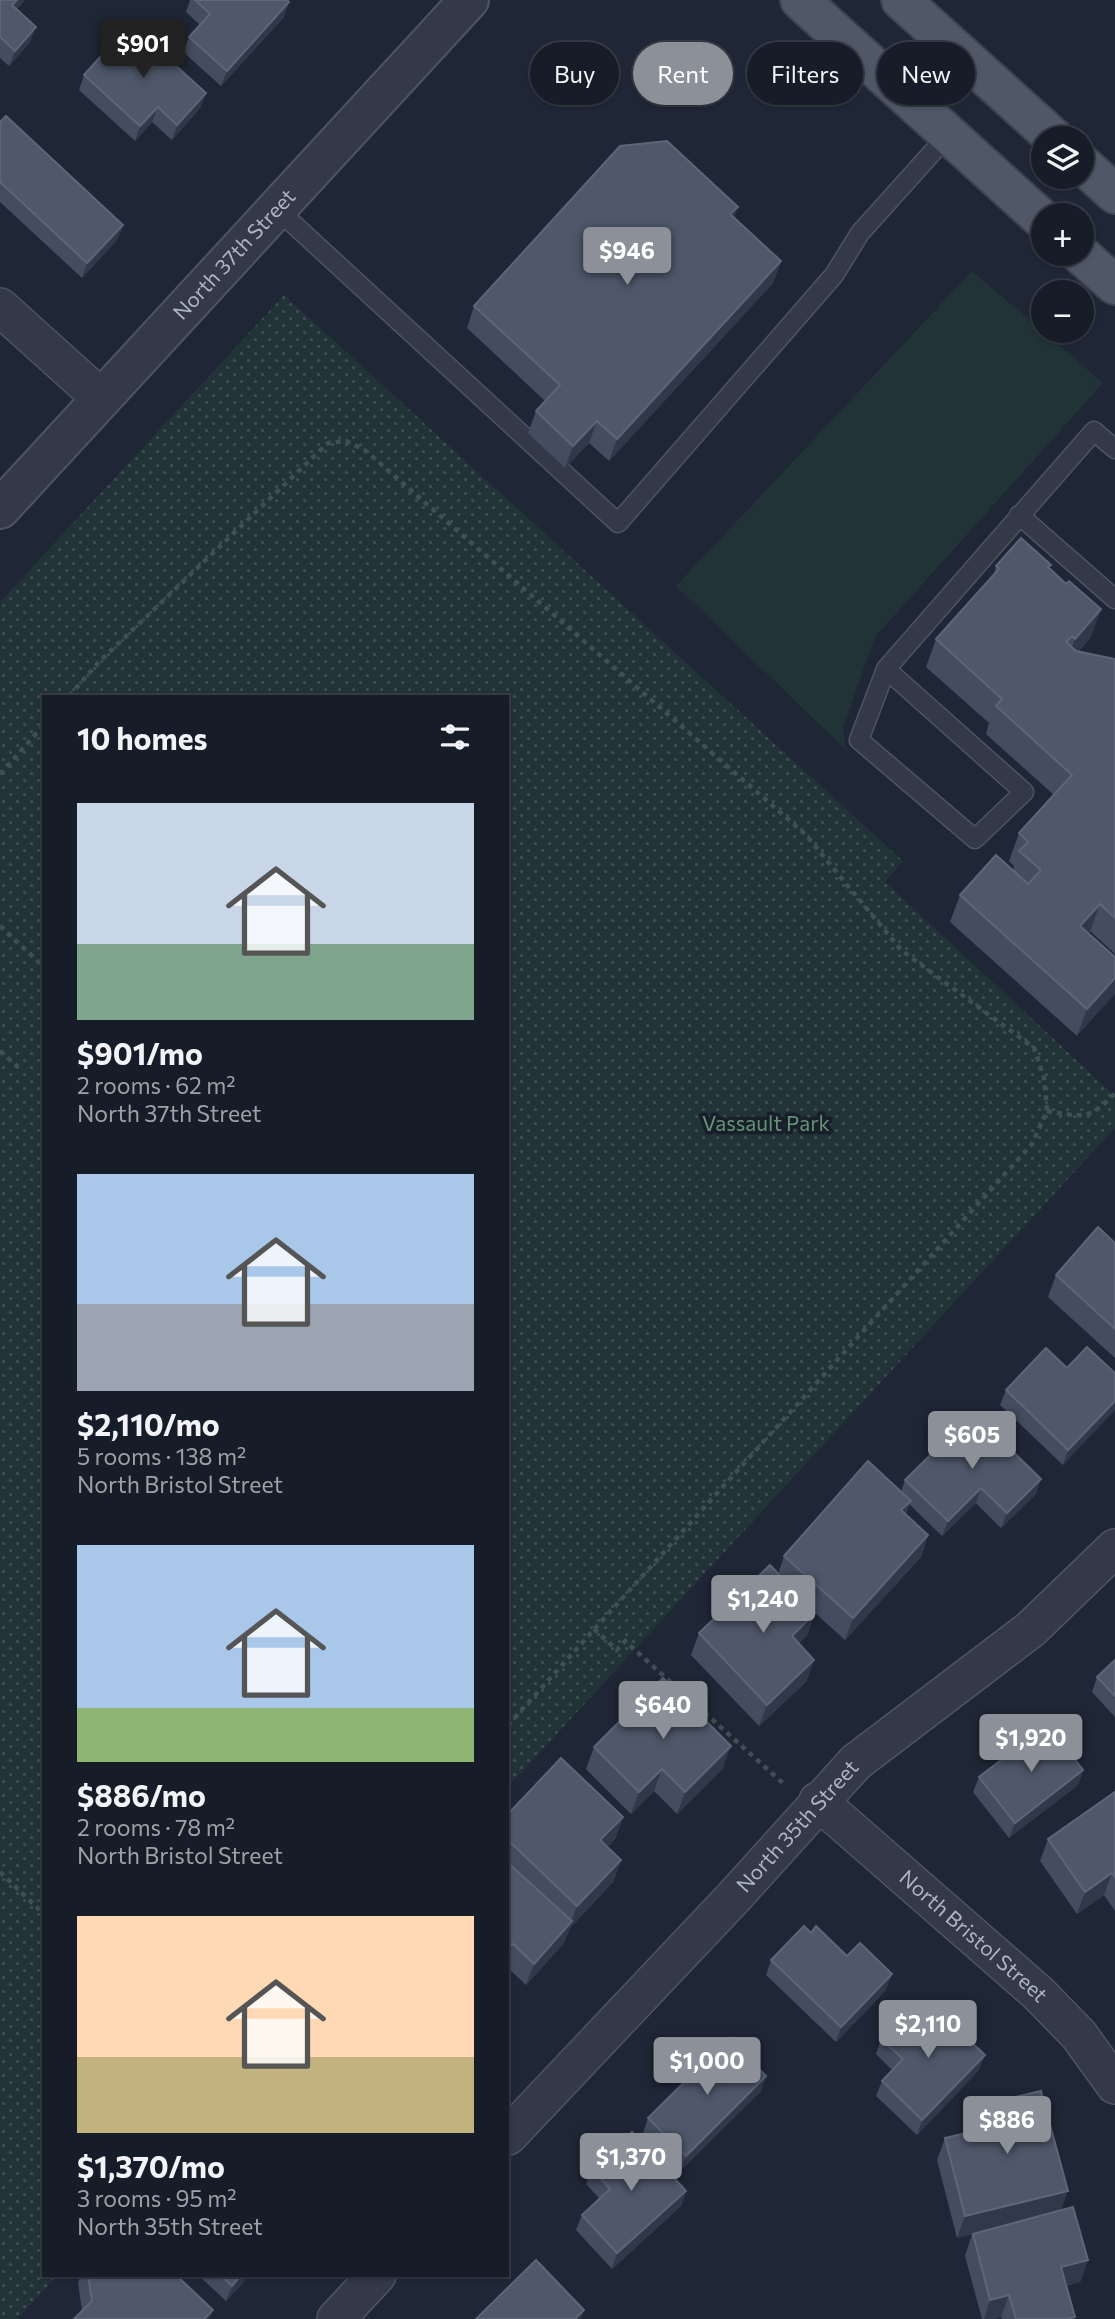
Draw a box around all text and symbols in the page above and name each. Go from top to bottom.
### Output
pin: $901 [102,20,184,80]
text: $901 [116,29,170,57]
chip: Buy [530,42,619,105]
chip: Rent [633,42,733,105]
chip: Filters [747,42,863,105]
chip: New [877,42,975,105]
map controls [1031,126,1094,343]
button: layers [1031,126,1094,189]
street label: North 37th Street [167,183,300,324]
button: + [1031,203,1094,266]
pin: $946 [586,228,668,287]
text: $946 [599,236,655,264]
button: − [1031,280,1094,343]
icon: filters [436,718,474,756]
text: 10 homes [77,719,207,756]
icon: home [213,848,339,974]
text: $901/mo [77,1034,203,1071]
text: 2 rooms · 62 m² [77,1071,236,1099]
text: North 37th Street [77,1099,261,1127]
park label: Vassault Park [702,1110,830,1135]
icon: home [213,1219,339,1345]
text: $2,110/mo [77,1405,220,1442]
pin: $605 [931,1412,1013,1471]
text: $605 [944,1420,1000,1448]
text: 5 rooms · 138 m² [77,1442,246,1470]
text: North Bristol Street [77,1470,283,1498]
pin: $1,240 [706,1576,820,1635]
text: $1,240 [727,1584,799,1612]
icon: home [213,1590,339,1716]
pin: $640 [622,1682,704,1741]
text: $640 [635,1690,691,1718]
pin: $1,920 [974,1714,1088,1774]
text: $1,920 [995,1723,1067,1751]
street label: North 35th Street [730,1754,863,1897]
text: $886/mo [77,1776,206,1813]
text: 2 rooms · 78 m² [77,1813,235,1841]
text: North Bristol Street [77,1841,283,1869]
street label: North Bristol Street [895,1864,1054,2006]
icon: home [213,1961,339,2087]
pin: $2,110 [871,2000,985,2060]
text: $2,110 [895,2009,961,2037]
pin: $1,000 [650,2038,764,2097]
text: $1,000 [670,2046,744,2074]
pin: $886 [966,2096,1048,2156]
text: $886 [979,2105,1035,2133]
pin: $1,370 [574,2134,688,2193]
text: $1,370 [596,2142,666,2170]
text: $1,370/mo [77,2147,225,2184]
text: 3 rooms · 95 m² [77,2184,236,2212]
text: North 35th Street [77,2212,263,2240]

